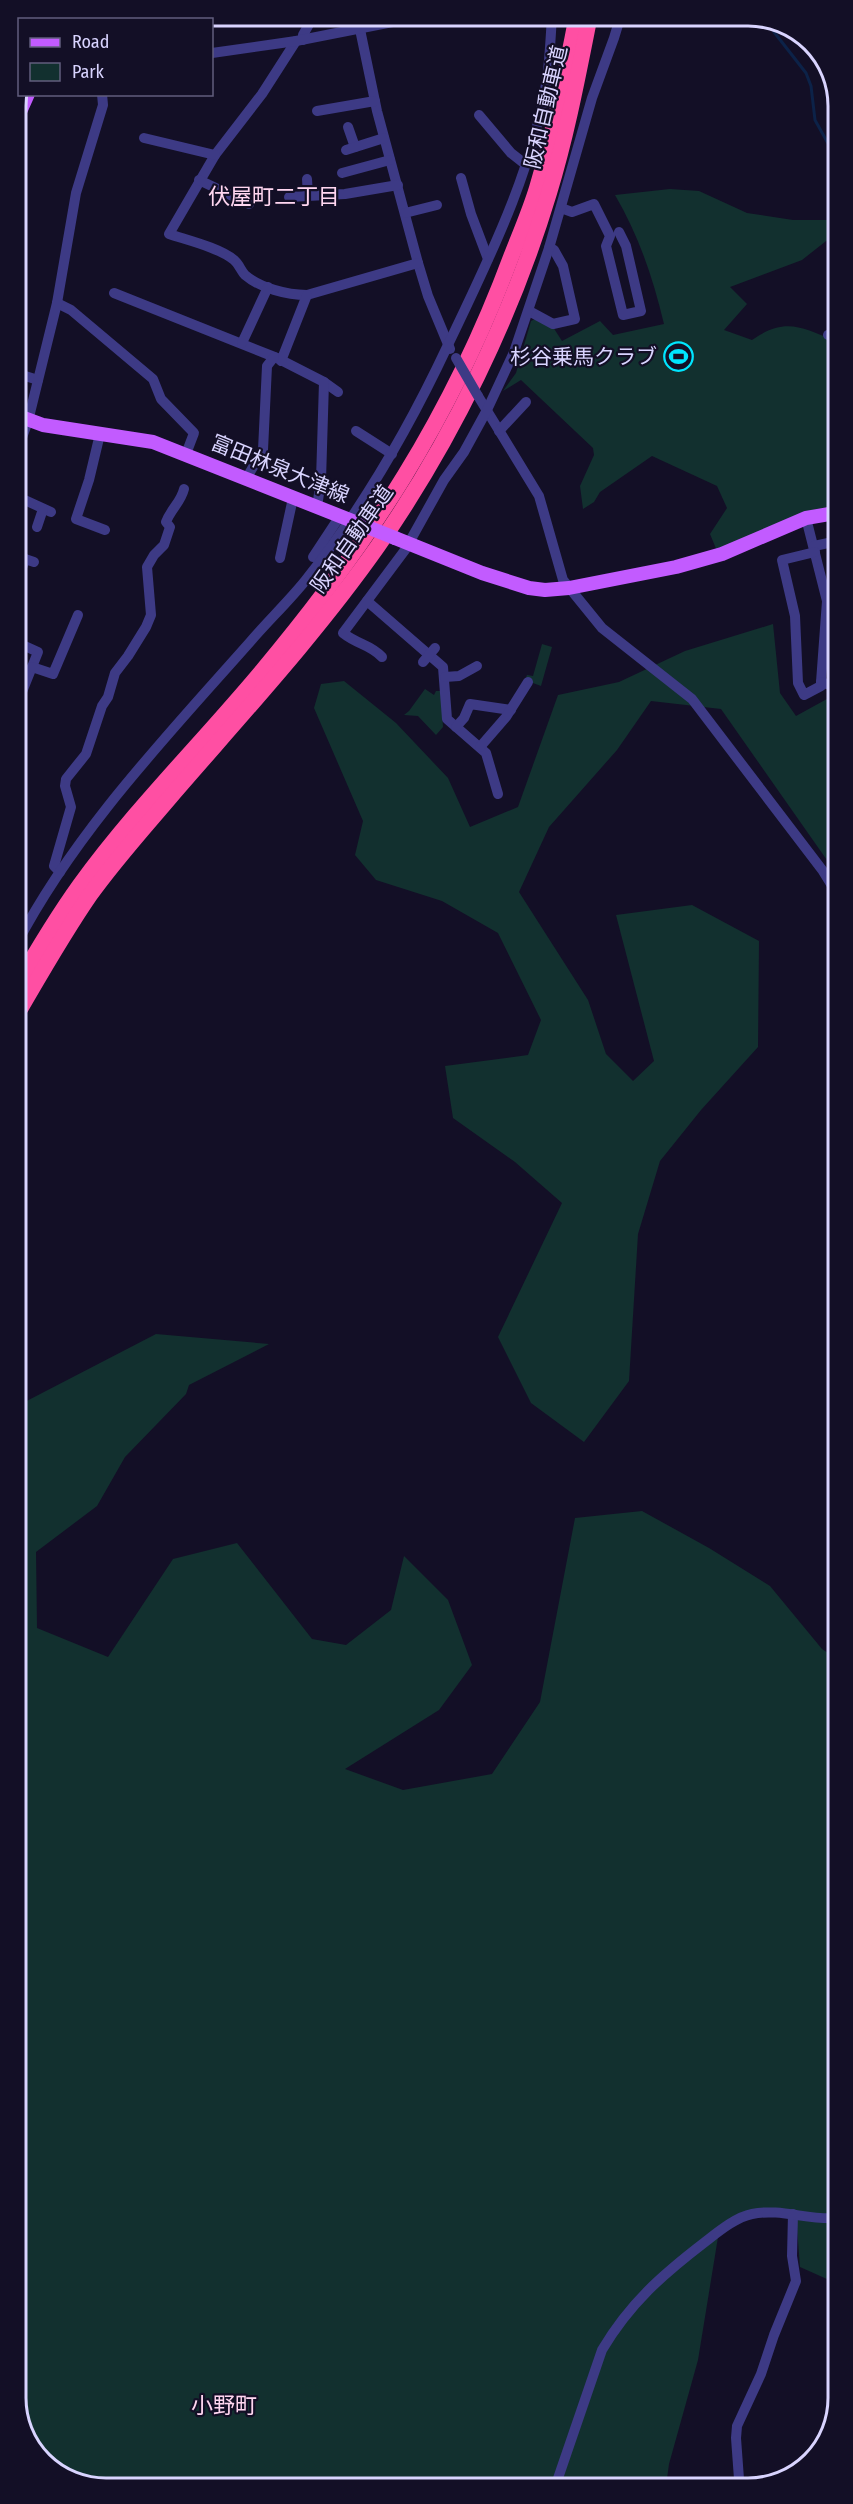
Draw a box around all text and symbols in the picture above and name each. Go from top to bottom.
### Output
legend [18,18,213,96]
text: Road [72,31,109,53]
street label: 阪和自動車道 [519,43,573,171]
text: Park [72,61,105,83]
district label: 伏屋町二丁目 [208,183,340,210]
sports icon: 杉谷乗馬クラブ [662,341,694,373]
place label: 杉谷乗馬クラブ [510,344,657,370]
street label: 富田林泉大津線 [207,429,353,509]
street label: 阪和自動車道 [305,480,399,598]
district label: 小野町 [191,2392,257,2419]

